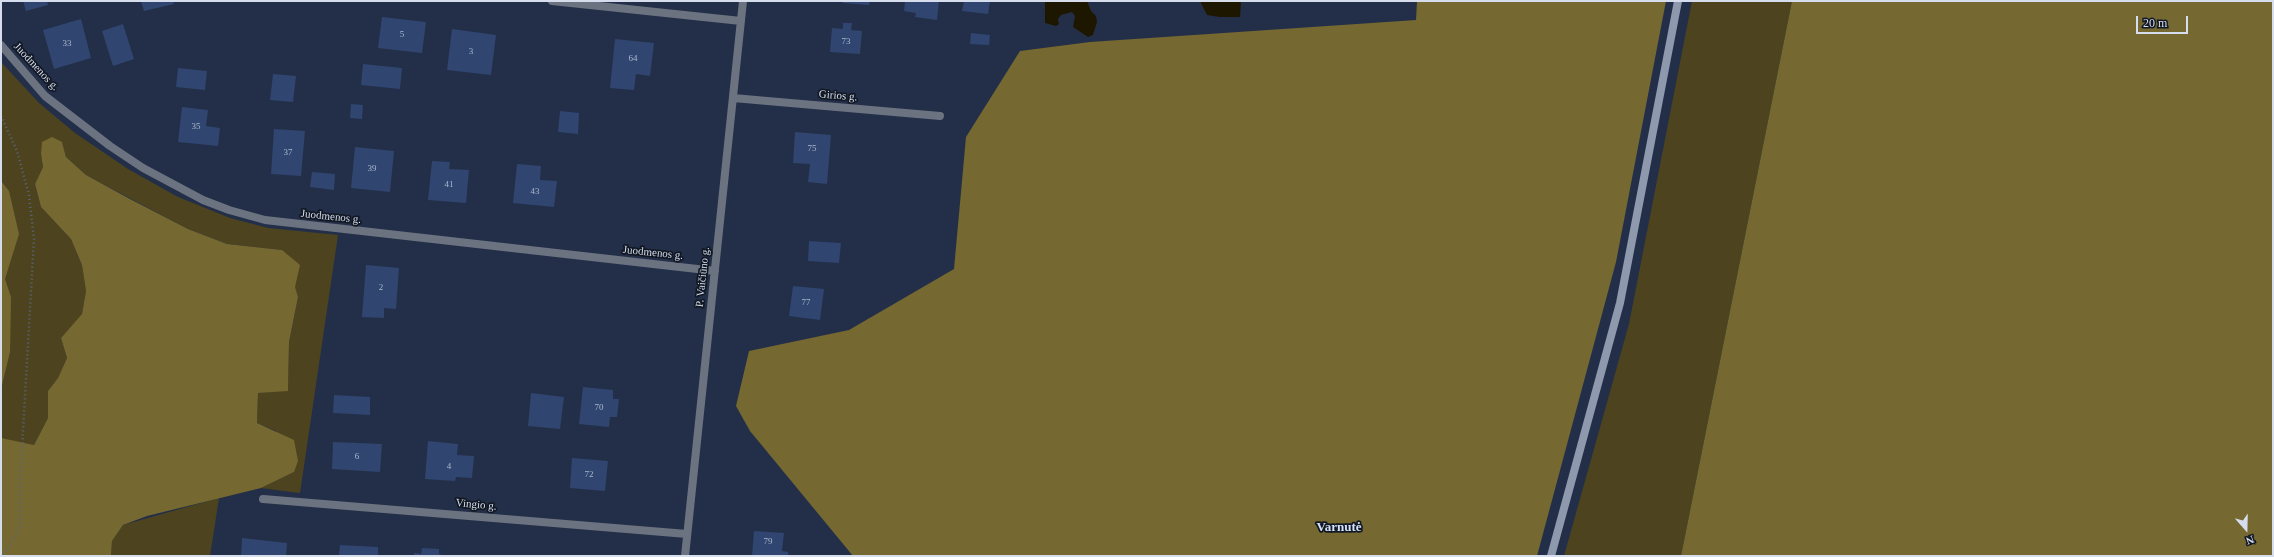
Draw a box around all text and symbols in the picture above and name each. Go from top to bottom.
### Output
scale bar [2138,8,2190,34]
text: 20 m [2143,16,2167,30]
house number: 5 [400,30,404,40]
house number: 73 [842,37,850,47]
house number: 33 [62,39,72,49]
street label: Juodmenos g. [11,40,61,94]
house number: 3 [469,47,473,57]
house number: 64 [628,54,638,64]
street label: Girios g. [818,88,858,104]
house number: 35 [192,122,200,132]
house number: 75 [808,144,816,154]
house number: 37 [284,148,292,158]
house number: 39 [368,164,376,174]
house number: 41 [444,180,454,190]
house number: 43 [530,187,540,197]
street label: Juodmenos g. [300,207,362,227]
street label: Juodmenos g. [622,243,684,263]
street label: P. Vaičiūno g. [693,246,713,308]
house number: 2 [379,283,383,293]
house number: 77 [802,298,810,308]
house number: 70 [594,403,604,413]
house number: 6 [355,452,359,462]
house number: 4 [447,462,451,472]
house number: 72 [584,470,594,480]
street label: Vingio g. [455,497,497,513]
north arrow [2226,509,2266,549]
district label: Varnutė [1316,520,1362,536]
text: N [2244,533,2256,547]
house number: 79 [764,537,772,547]

